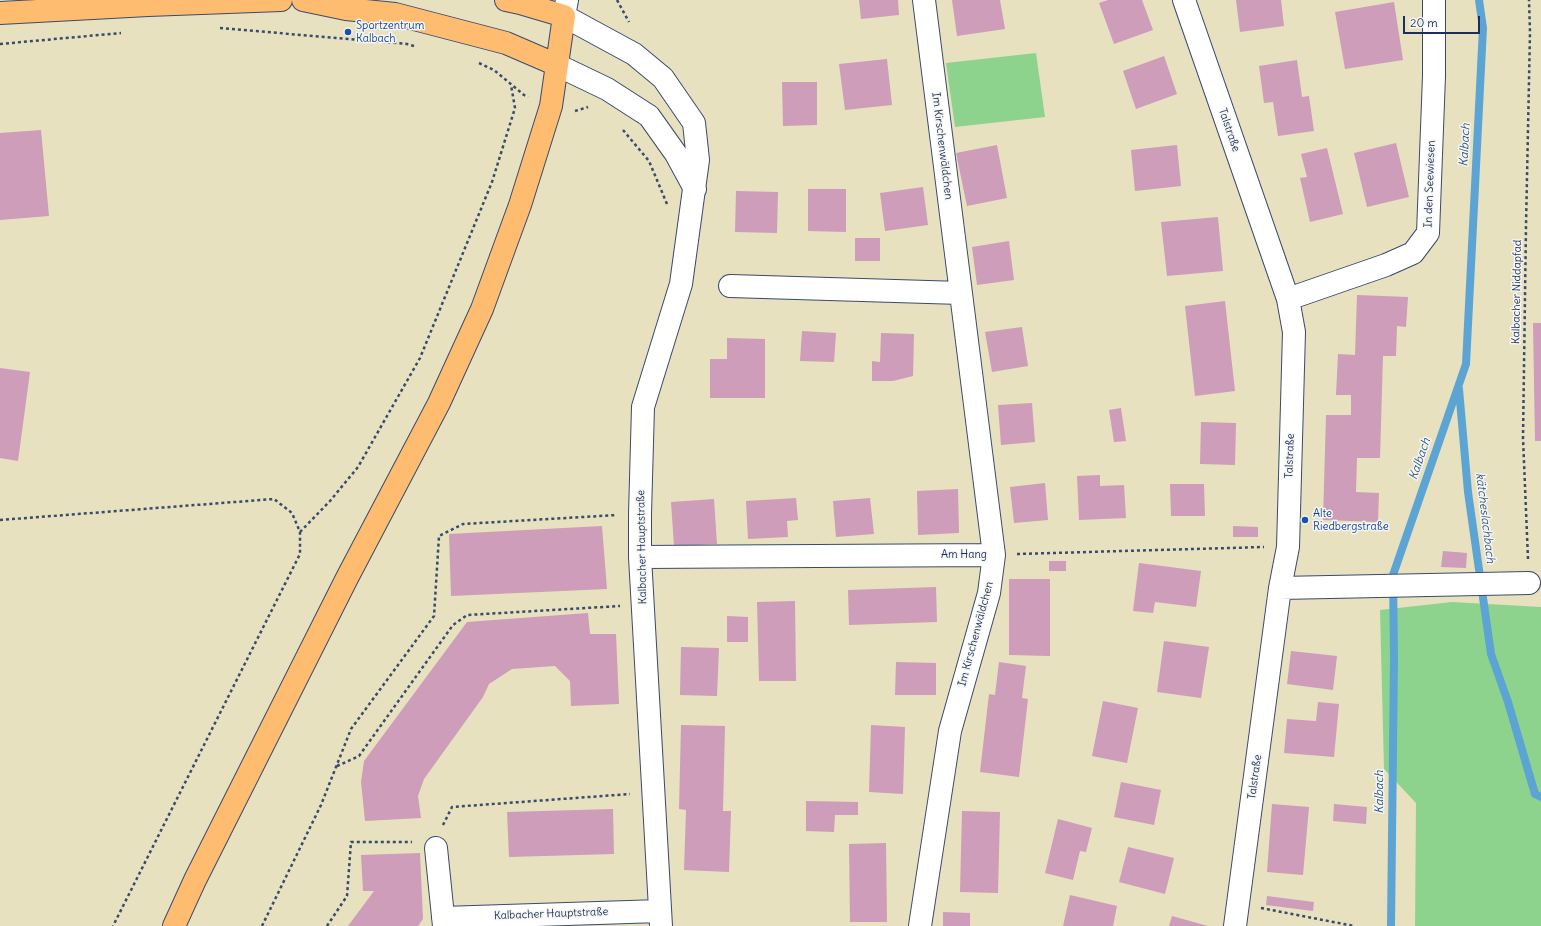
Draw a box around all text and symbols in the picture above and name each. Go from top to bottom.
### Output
scale bar [1405,8,1482,34]
text: 20 m [1410,15,1438,30]
place label: Sportzentrum Kalbach [356,19,424,45]
marker: Sportzentrum Kalbach [343,27,353,37]
street label: Im Kirschenwäldchen [929,92,955,200]
street label: Talstraße [1215,107,1243,153]
water label: Kalbach [1457,123,1473,167]
street label: In den Seewiesen [1422,140,1438,228]
street label: Kalbacher Niddapfad [1509,240,1525,344]
street label: Talstraße [1283,433,1297,479]
water label: Kalbach [1406,436,1434,482]
water label: kätcheslachbach [1472,472,1498,564]
street label: Kalbacher Hauptstraße [634,490,650,604]
place label: Alte Riedbergstraße [1313,507,1389,533]
marker: Alte Riedbergstraße [1300,515,1310,525]
street label: Am Hang [941,548,987,562]
street label: Im Kirschenwäldchen [956,580,996,688]
street label: Talstraße [1245,754,1265,800]
water label: Kalbach [1373,770,1387,814]
street label: Kalbacher Hauptstraße [494,905,608,923]

